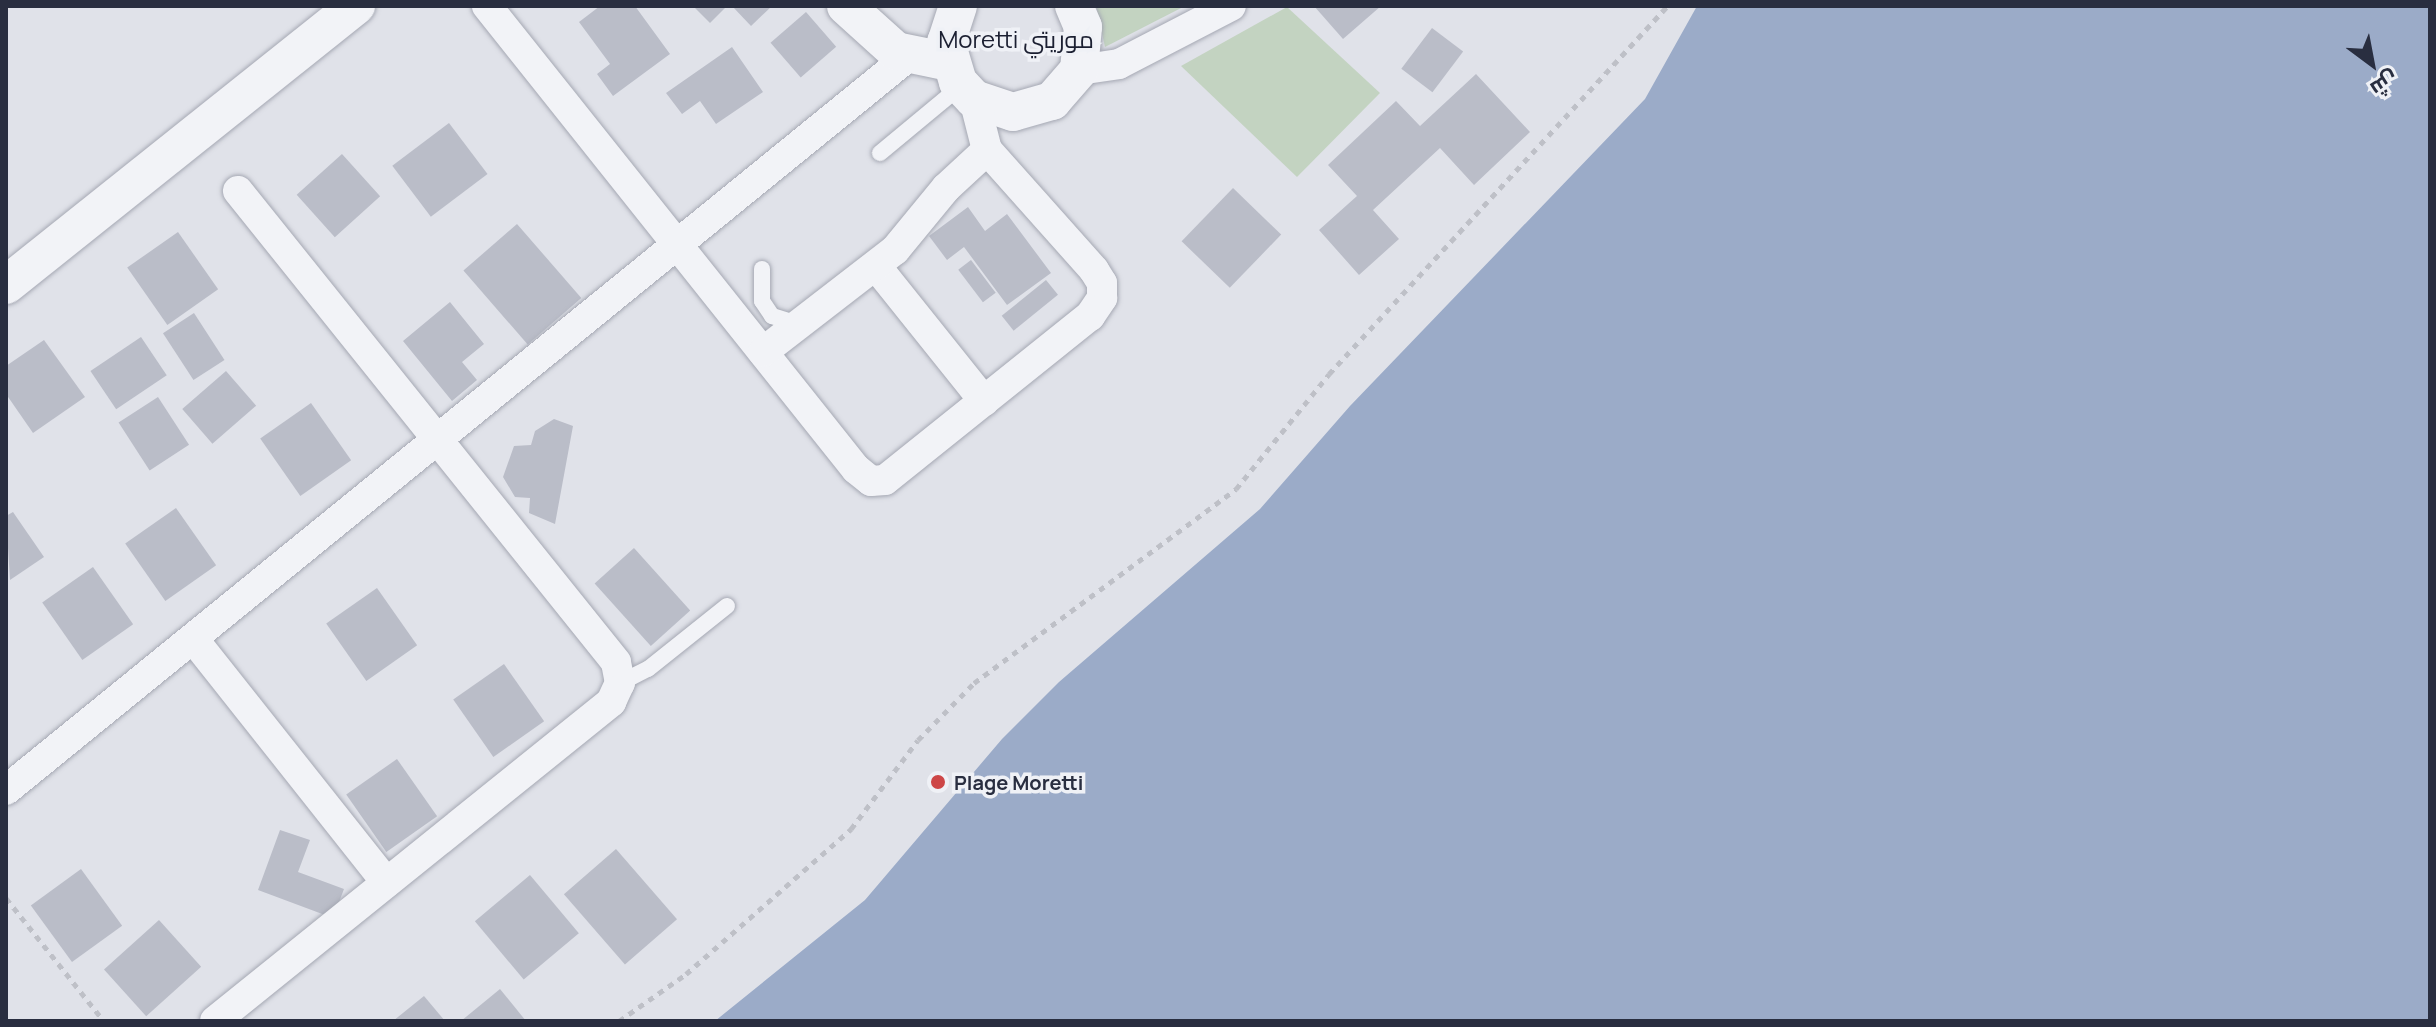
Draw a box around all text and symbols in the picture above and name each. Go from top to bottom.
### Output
north arrow [2332,24,2412,104]
district label: Moretti موريتي [938,25,1094,53]
text: ش [2365,64,2405,105]
place label: Plage Moretti [954,770,1083,794]
marker: Plage Moretti [929,773,947,791]

